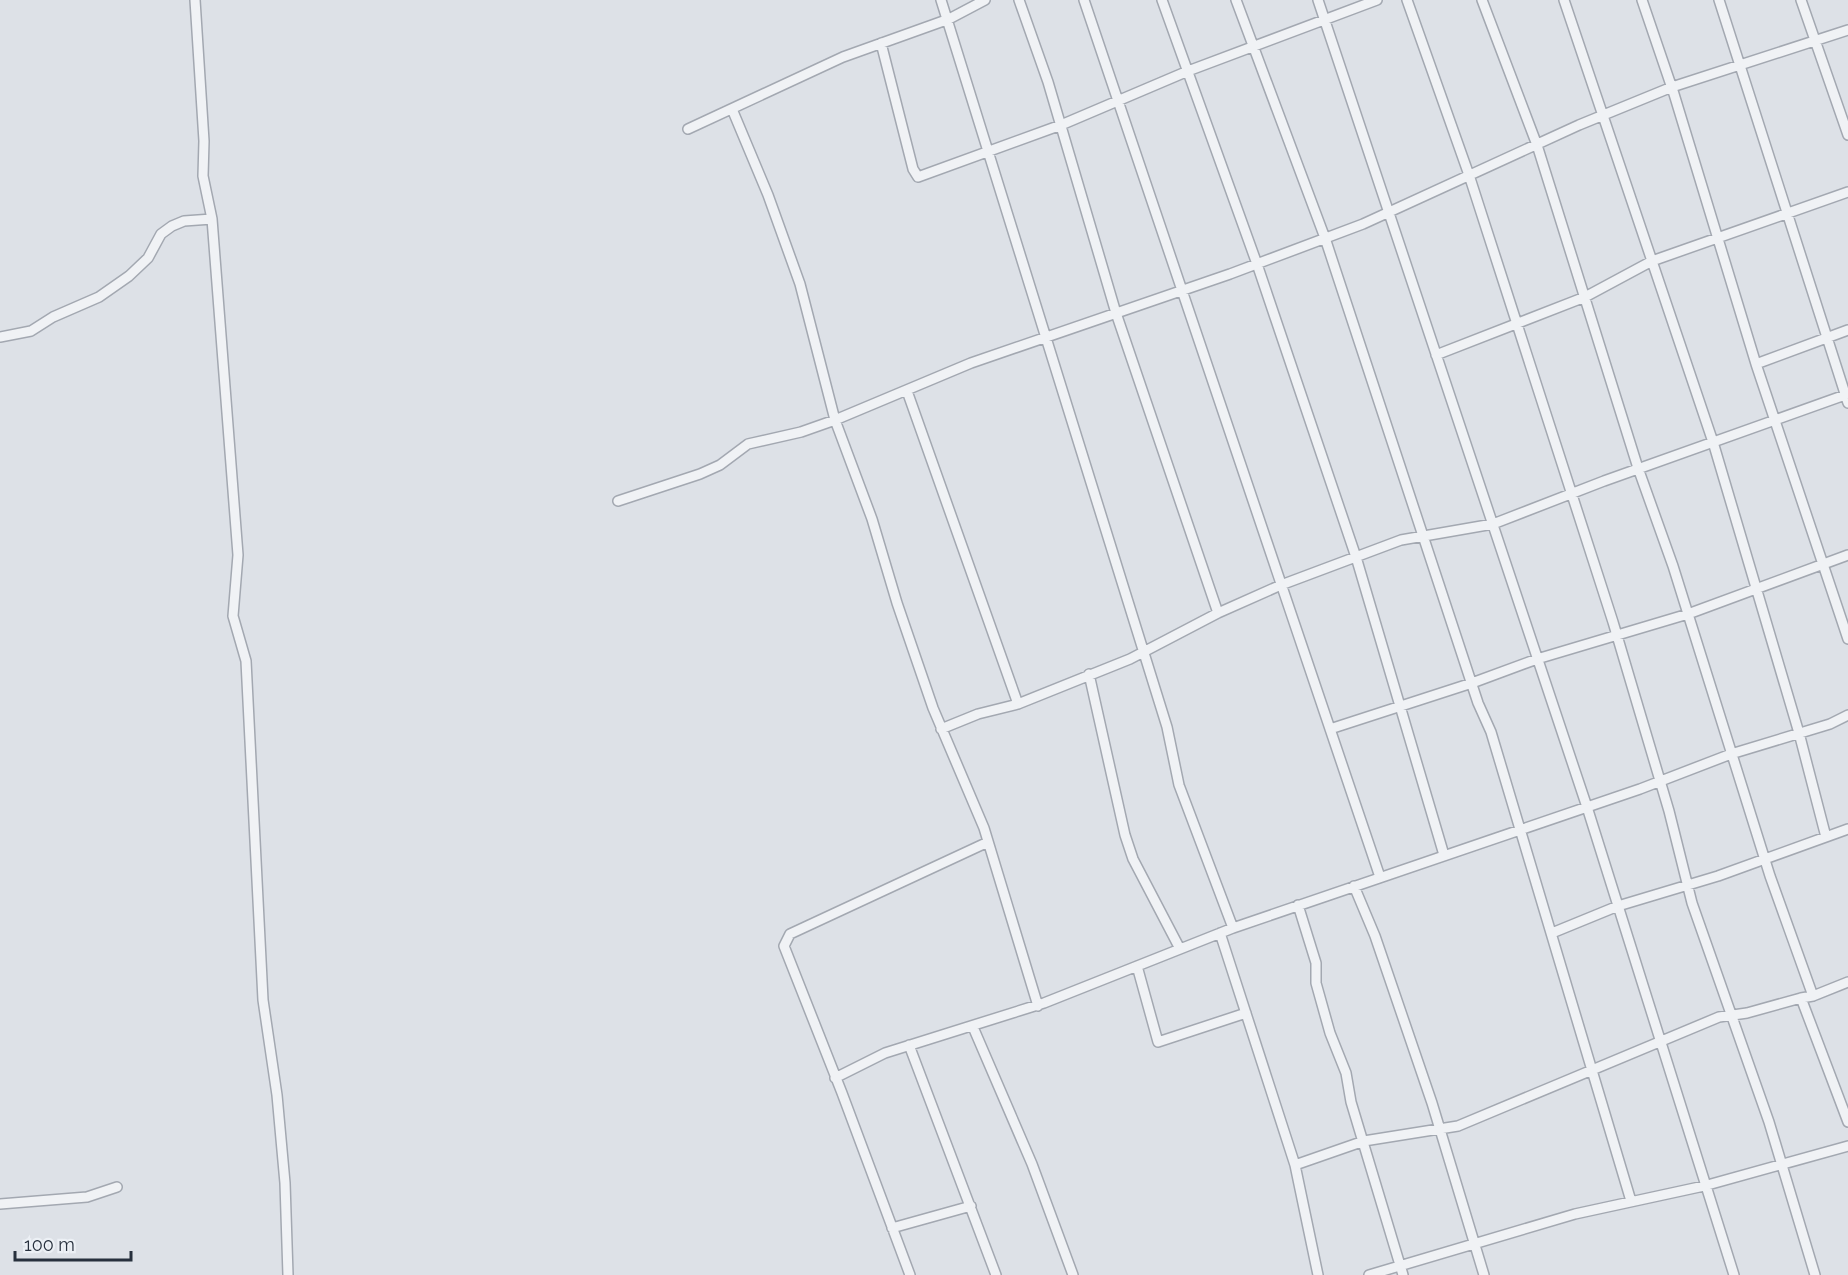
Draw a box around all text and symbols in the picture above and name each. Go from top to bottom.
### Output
scale bar [15,1224,130,1262]
text: 100 m [24,1234,75,1255]

